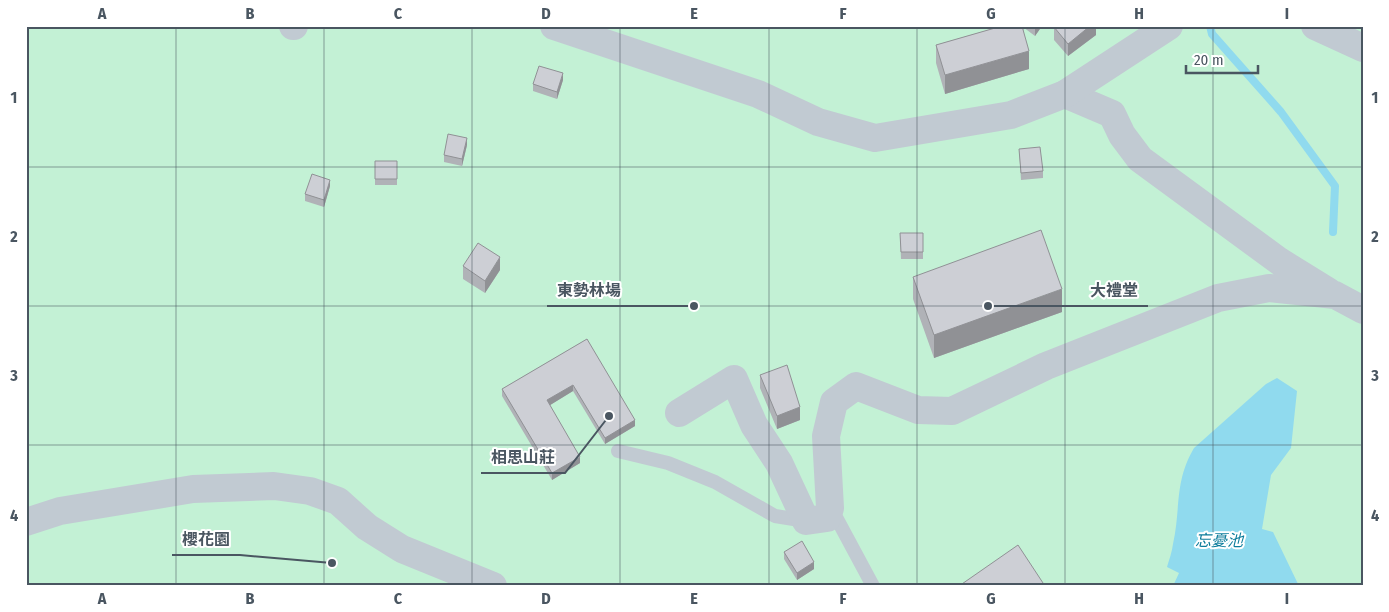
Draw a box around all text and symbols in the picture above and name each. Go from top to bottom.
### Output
text: A [97,4,107,23]
text: B [246,4,255,23]
text: C [394,4,403,23]
text: D [541,4,551,23]
text: E [690,4,698,23]
text: F [839,4,847,23]
text: G [986,4,996,23]
text: H [1134,4,1144,23]
text: I [1285,4,1289,23]
scale bar [1186,42,1259,74]
text: 20 m [1194,51,1224,69]
text: 1 [11,88,17,107]
text: 1 [1372,88,1378,107]
text: 2 [9,227,18,246]
text: 2 [1370,227,1379,246]
callout: 東勢林場 [547,275,631,306]
callout: 大禮堂 [1080,275,1148,306]
text: 東勢林場 [557,281,621,300]
text: 大禮堂 [1090,281,1138,300]
text: 3 [9,366,18,385]
text: 3 [1370,366,1379,385]
callout: 相思山莊 [481,442,565,473]
text: 相思山莊 [491,448,555,467]
text: 4 [10,506,18,525]
text: 4 [1371,506,1379,525]
callout: 櫻花園 [172,524,240,555]
text: 櫻花園 [182,530,230,549]
water label: 忘憂池 [1195,531,1245,550]
text: A [97,589,107,608]
text: B [246,589,255,608]
text: C [394,589,403,608]
text: D [541,589,551,608]
text: E [690,589,698,608]
text: F [839,589,847,608]
text: G [986,589,996,608]
text: H [1134,589,1144,608]
text: I [1285,589,1289,608]

